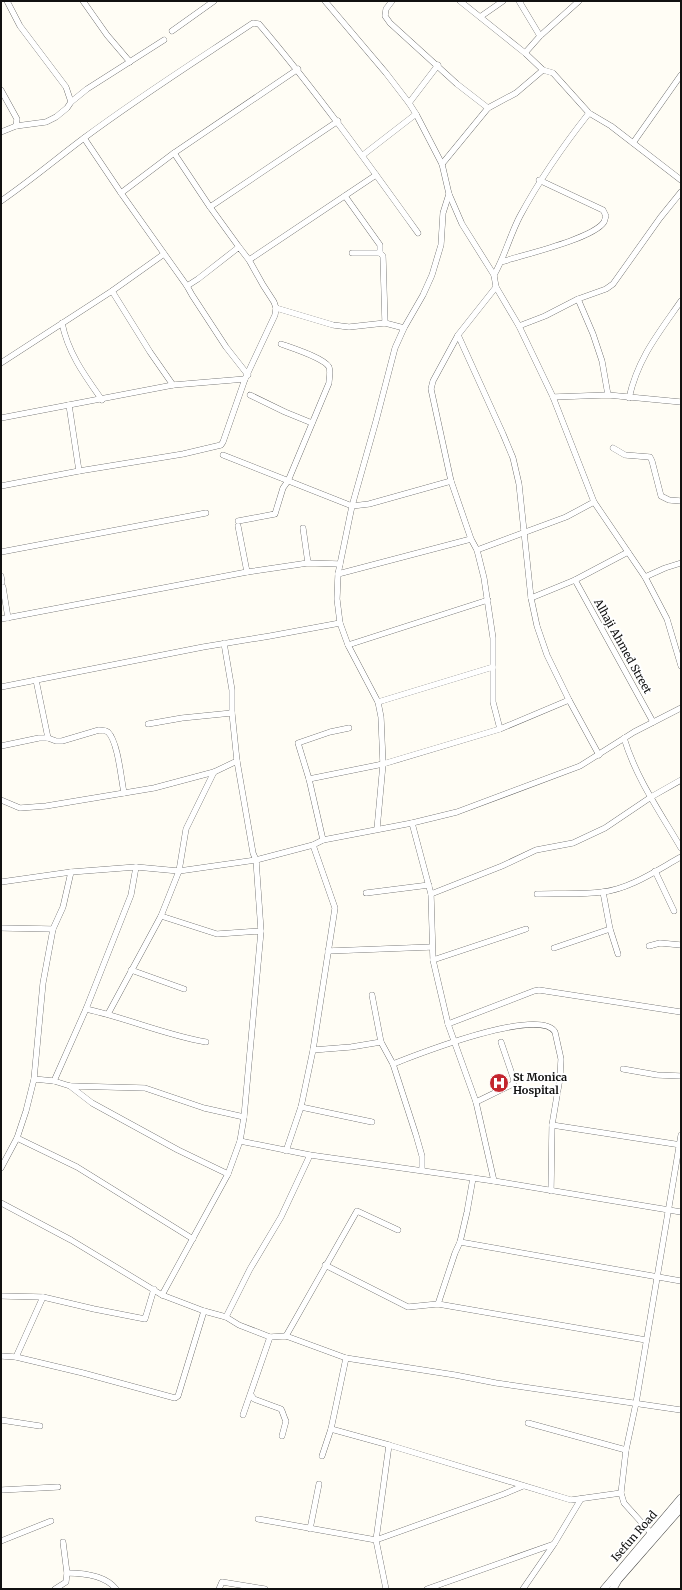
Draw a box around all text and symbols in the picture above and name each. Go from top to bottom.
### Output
street label: Alhaji Ahmed Street [591,595,655,696]
place label: St Monica Hospital [513,1070,567,1097]
hospital icon: St Monica Hospital [488,1072,510,1094]
street label: Isefun Road [608,1507,660,1564]

